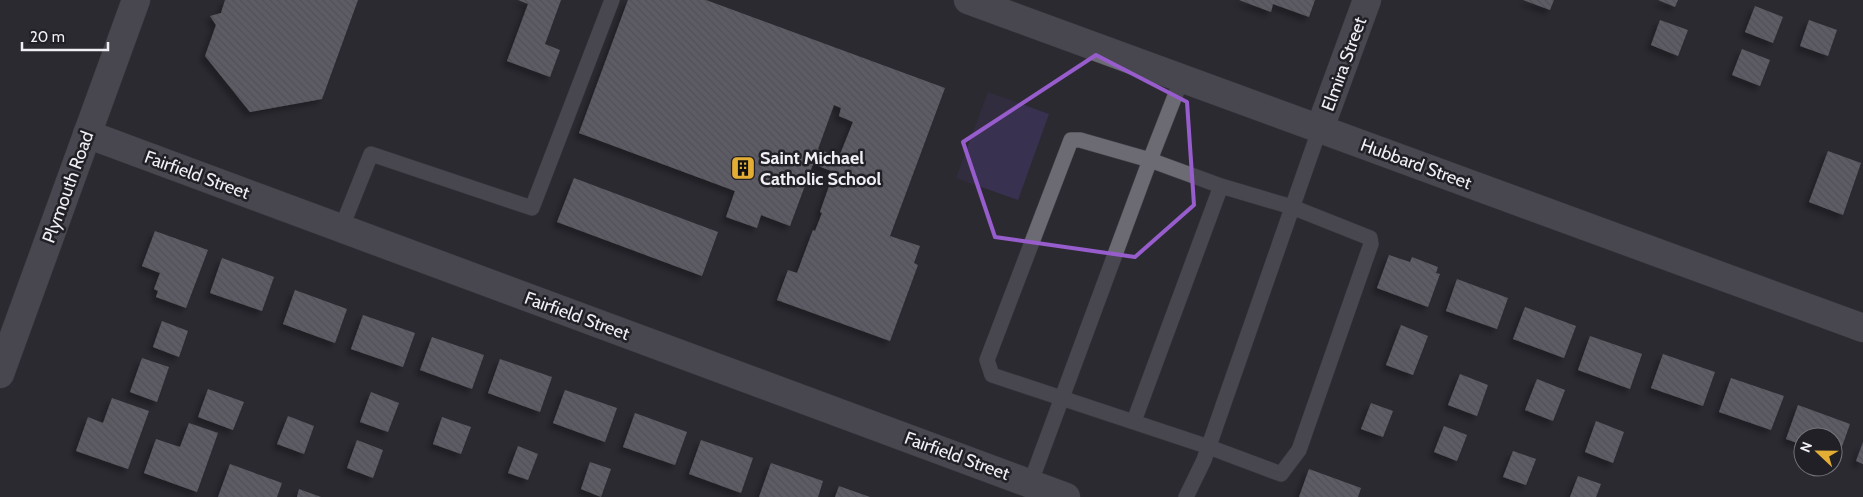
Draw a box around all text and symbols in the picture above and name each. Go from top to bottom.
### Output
street label: Elmira Street [1317,14,1371,114]
scale bar [22,20,109,52]
text: 20 m [30,28,65,46]
street label: Plymouth Road [38,128,98,246]
street label: Hubbard Street [1358,134,1474,194]
street label: Fairfield Street [142,146,252,204]
place label: Saint Michael Catholic School [760,147,882,190]
building icon: Saint Michael Catholic School [730,155,756,181]
street label: Fairfield Street [522,287,632,345]
street label: Fairfield Street [902,427,1012,485]
north arrow [1793,427,1843,477]
text: N [1796,439,1816,455]

